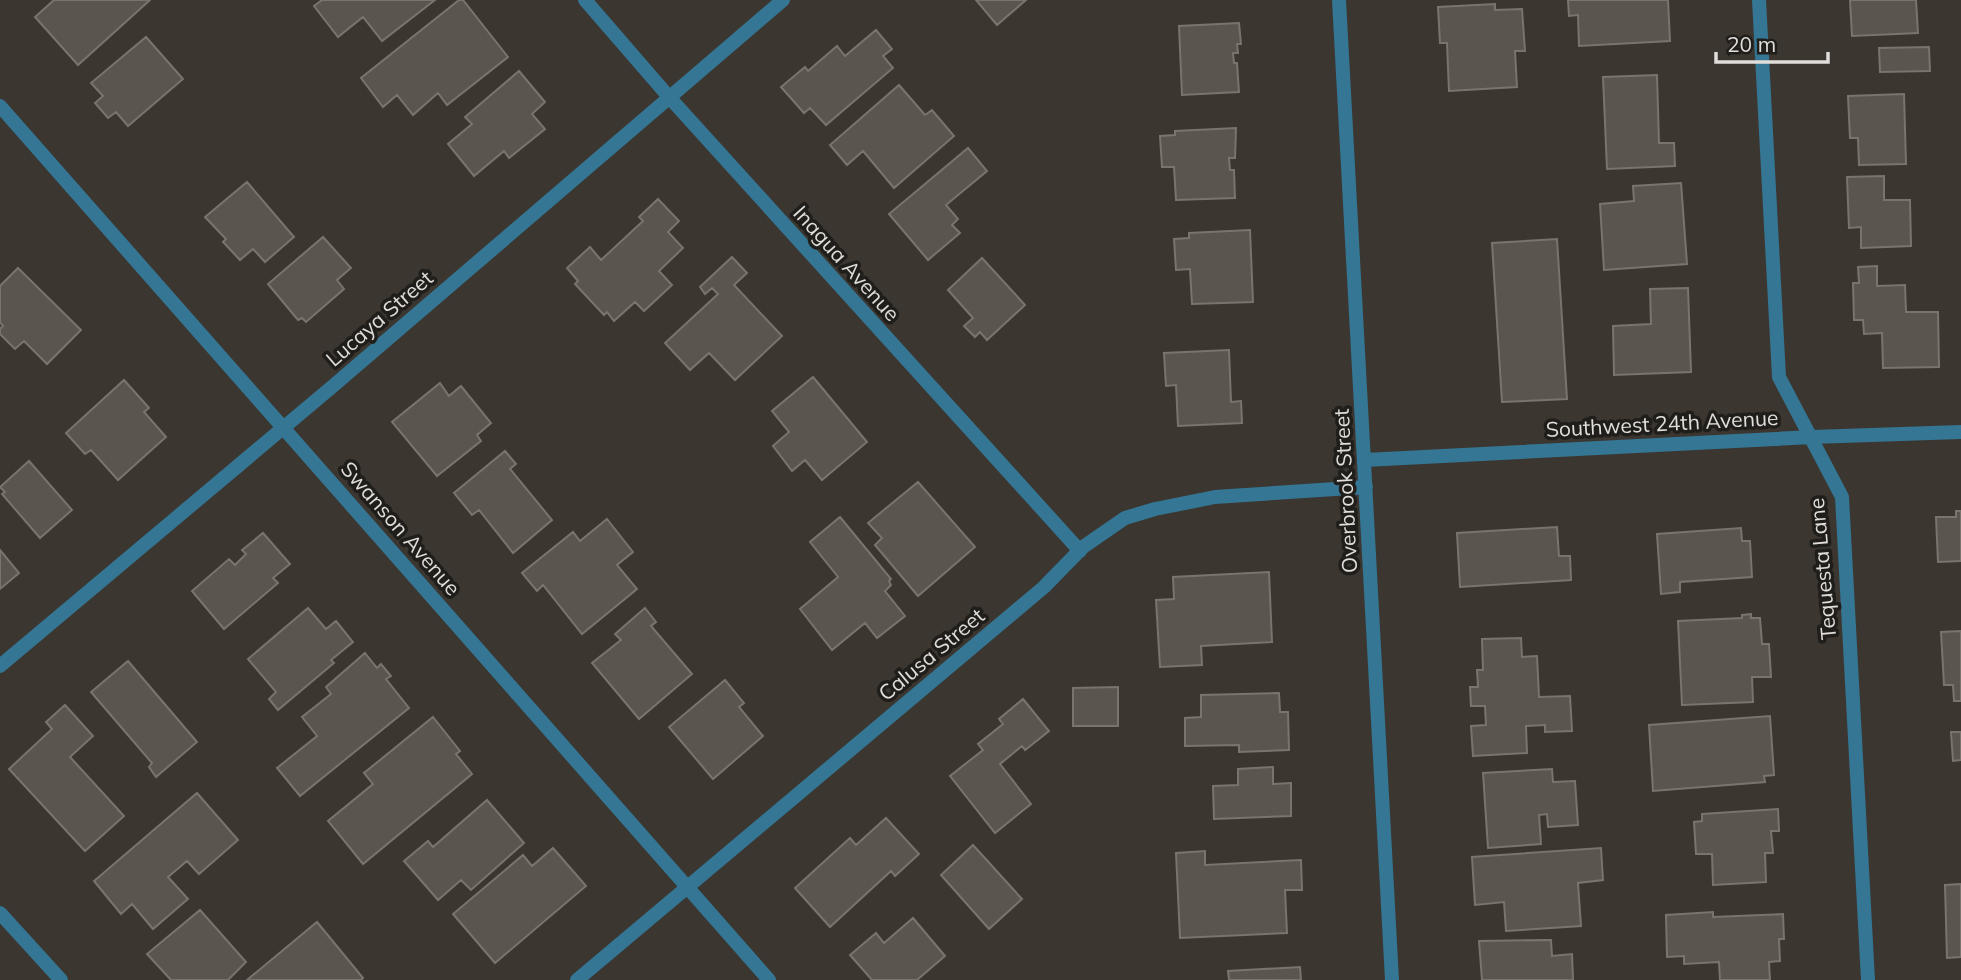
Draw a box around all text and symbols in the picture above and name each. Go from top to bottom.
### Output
scale bar [1716,21,1828,65]
text: 20 m [1727,31,1776,57]
street label: Inagua Avenue [788,200,906,326]
street label: Lucaya Street [320,264,438,372]
street label: Southwest 24th Avenue [1545,404,1779,442]
street label: Overbrook Street [1328,408,1362,574]
street label: Swanson Avenue [336,456,466,600]
street label: Tequesta Lane [1803,497,1841,641]
street label: Calusa Street [873,602,989,706]

